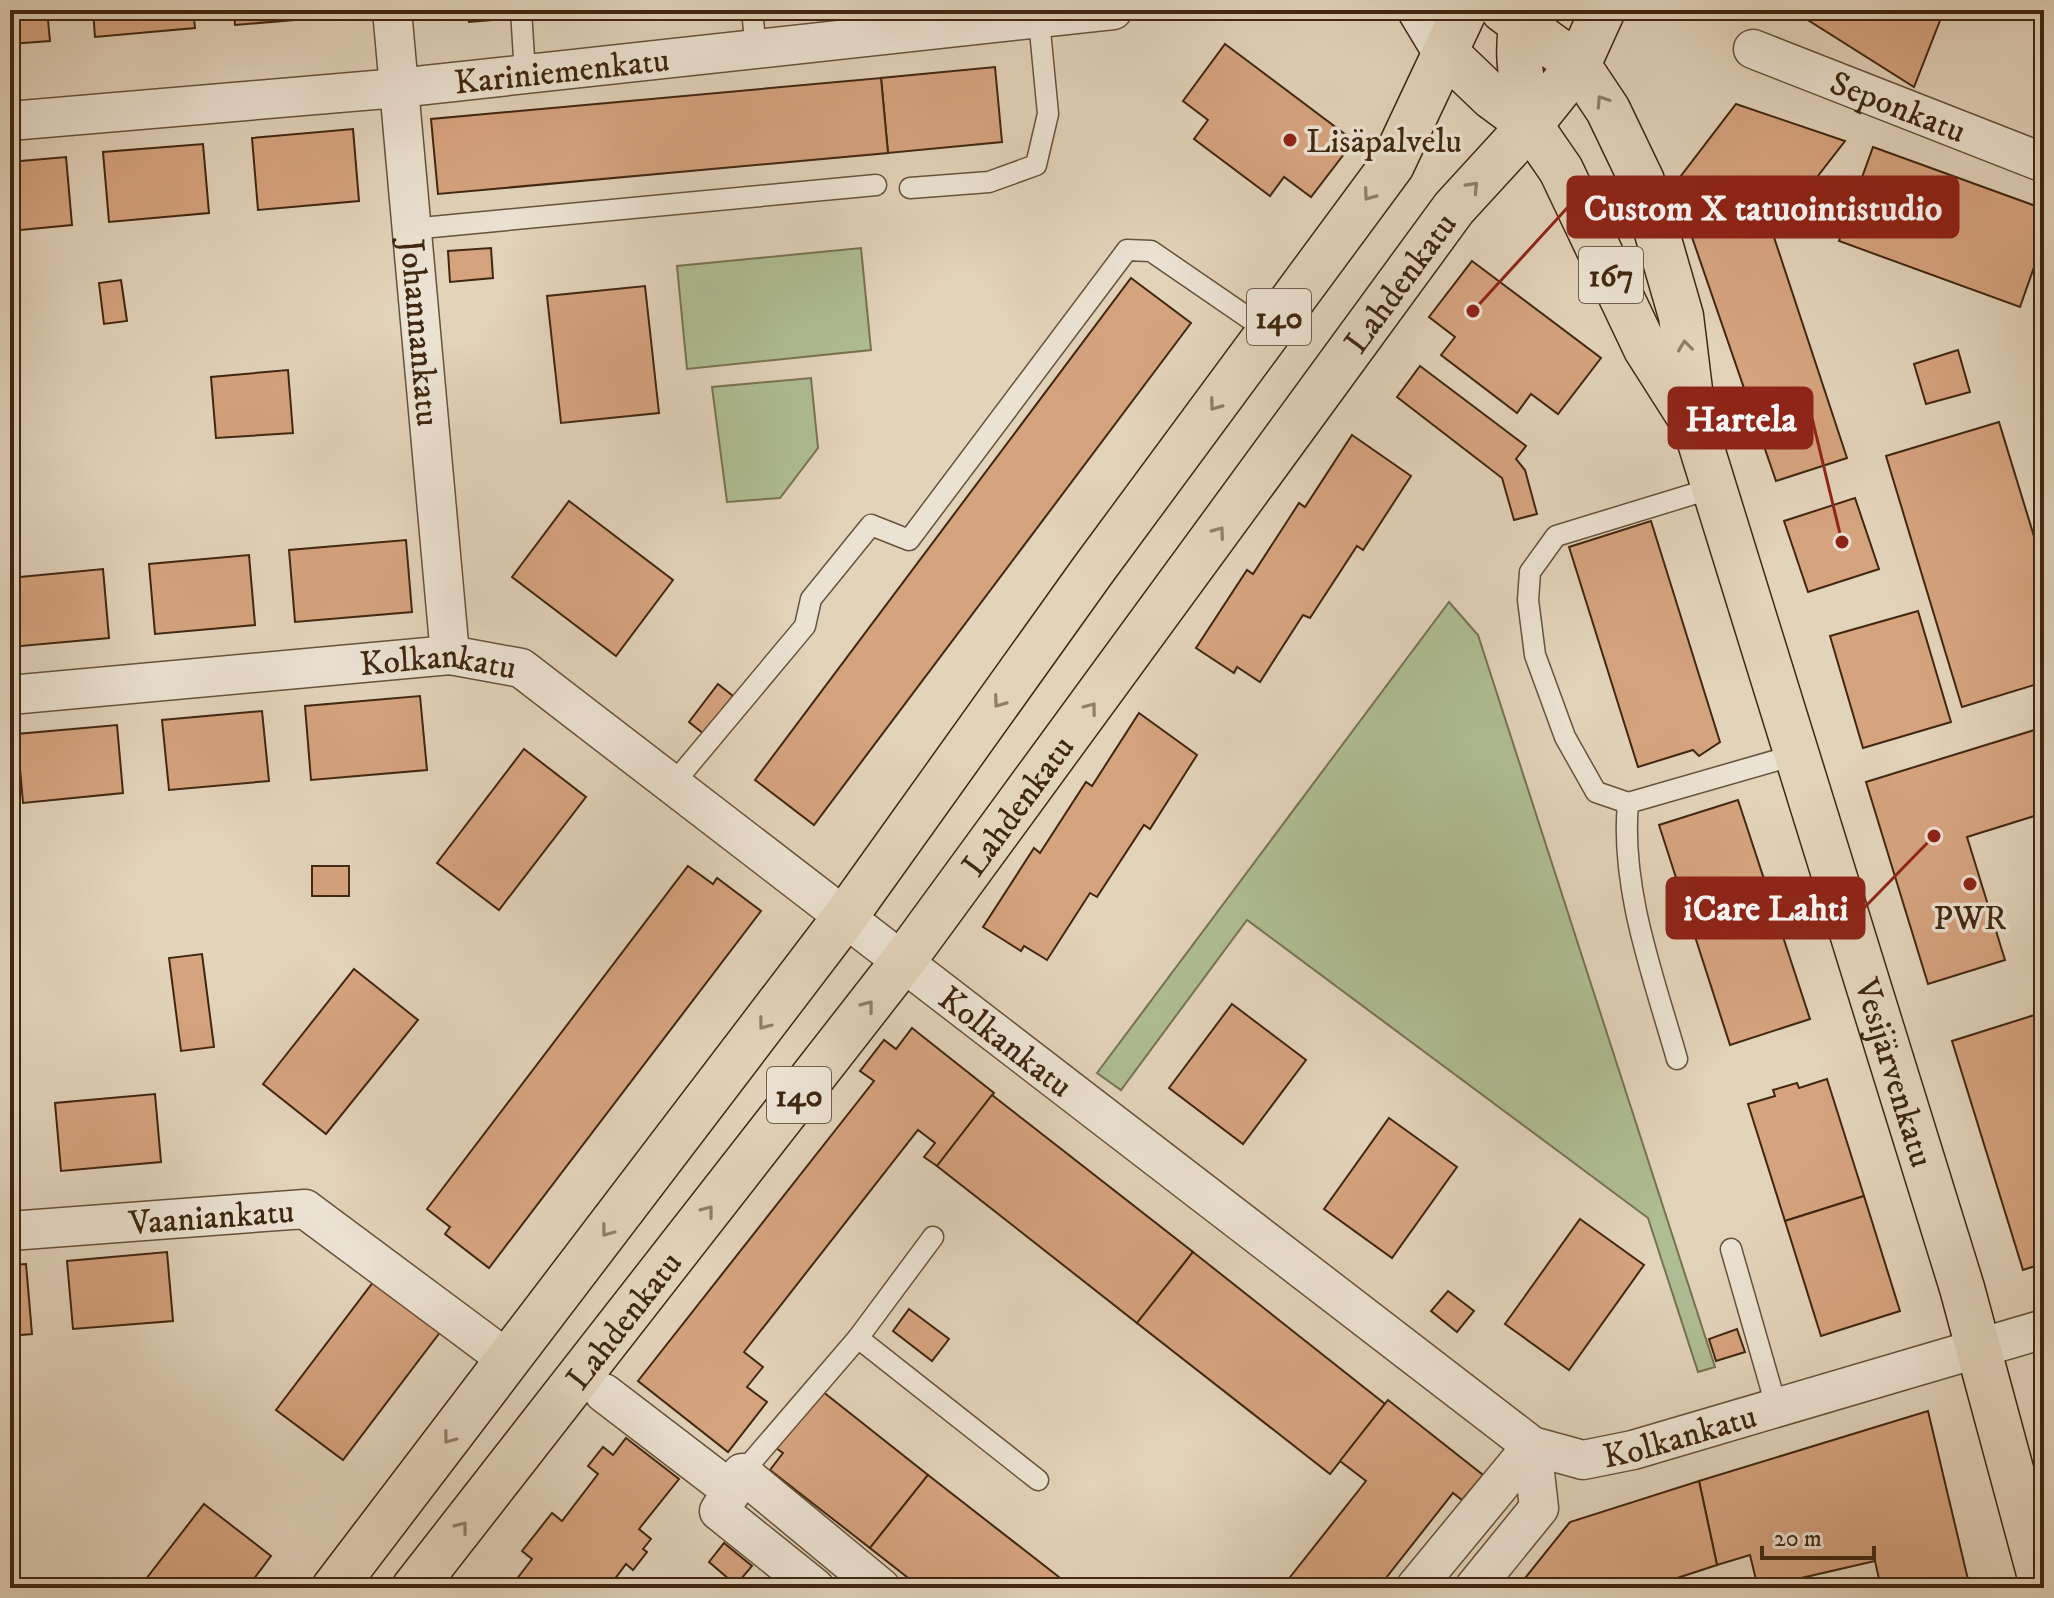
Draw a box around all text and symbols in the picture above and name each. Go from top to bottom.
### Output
street label: Kariniemenkatu [452,40,672,105]
street label: Seponkatu [1824,62,1971,153]
one-way arrow [1596,96,1611,110]
place label: Lisäpalvelu [1306,121,1462,163]
marker: Lisäpalvelu [1281,131,1299,149]
callout: Custom X tatuointistudio [1568,177,1958,237]
one-way arrow [1464,182,1479,196]
one-way arrow [1364,187,1379,201]
text: Custom X tatuointistudio [1584,187,1942,232]
street label: Lahdenkatu [1336,205,1467,362]
street label: Johannankatu [389,234,448,428]
road number: 167 [1579,247,1643,303]
road number: 140 [1247,289,1311,345]
one-way arrow [1676,339,1693,352]
callout: Hartela [1669,388,1812,448]
one-way arrow [1210,396,1225,410]
text: Hartela [1685,398,1797,443]
one-way arrow [1210,526,1224,540]
street label: Kolkankatu [358,635,519,690]
one-way arrow [994,693,1009,707]
one-way arrow [1081,703,1095,717]
street label: Lahdenkatu [953,728,1084,885]
marker: PWR [1961,875,1979,893]
callout: iCare Lahti [1667,878,1864,938]
text: iCare Lahti [1683,887,1849,932]
place label: PWR [1933,898,2007,940]
street label: Vesijärvenkatu [1844,973,1942,1172]
street label: Kolkankatu [929,978,1080,1108]
one-way arrow [859,1001,873,1015]
one-way arrow [760,1015,774,1030]
road number: 140 [767,1067,831,1123]
street label: Vaaniankatu [126,1191,296,1245]
one-way arrow [699,1205,713,1220]
one-way arrow [602,1222,616,1237]
street label: Lahdenkatu [558,1244,692,1399]
street label: Kolkankatu [1599,1396,1762,1479]
one-way arrow [444,1429,458,1444]
scale bar [1762,1510,1874,1560]
one-way arrow [452,1521,466,1536]
text: 20 m [1774,1524,1822,1554]

